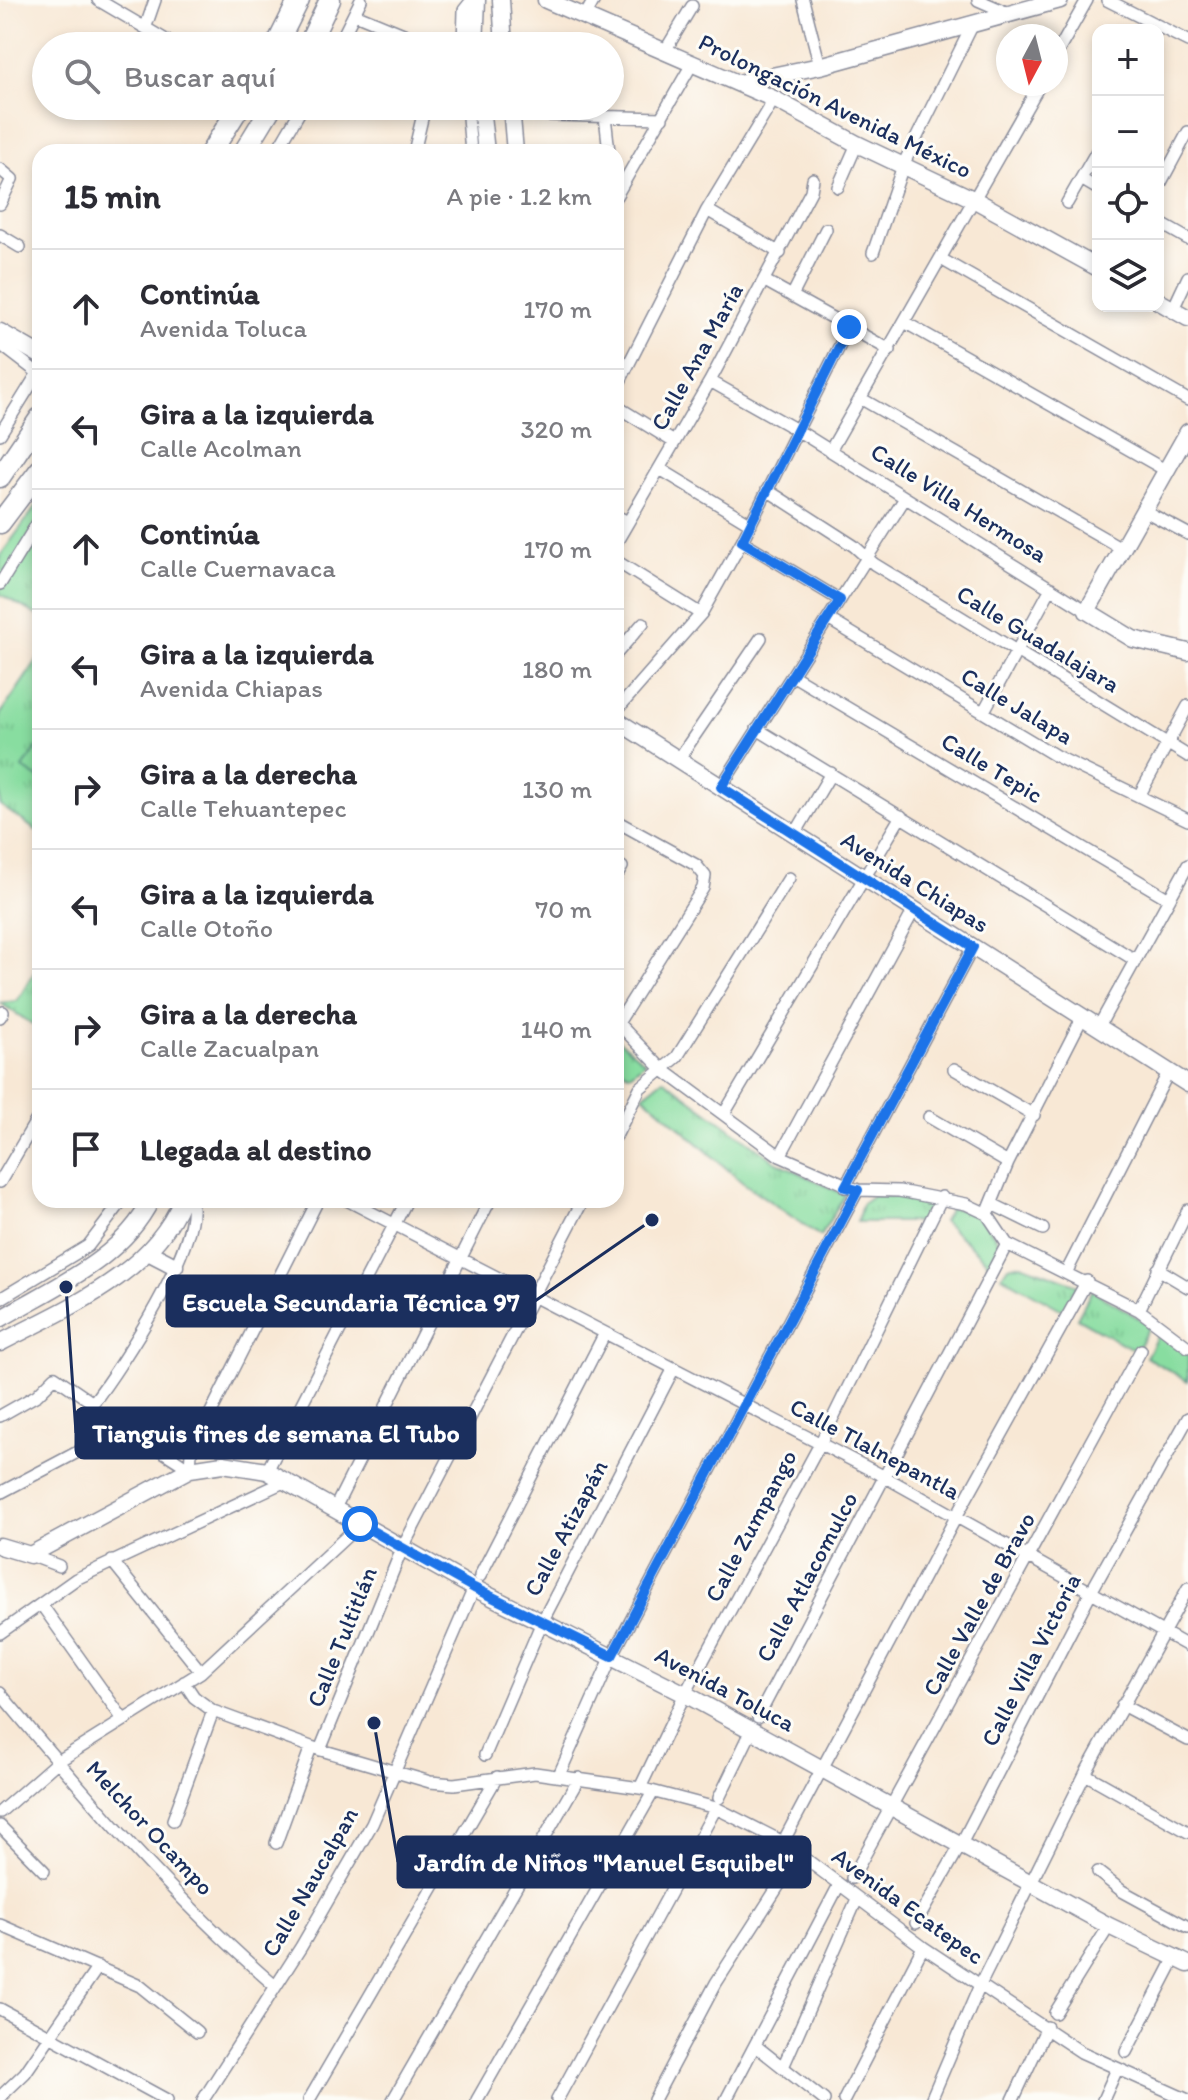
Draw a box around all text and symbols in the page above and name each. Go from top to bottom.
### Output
north arrow [996,24,1068,96]
map controls [1092,24,1164,312]
button: + [1092,24,1164,96]
street label: Prolongación Avenida México [694,27,976,184]
search box [32,32,624,120]
icon: search [60,54,104,98]
text: Buscar aquí [124,58,276,95]
button: − [1092,96,1164,168]
button: locate [1092,168,1164,240]
text: 15 min [64,176,161,217]
text: A pie · 1.2 km [446,180,592,212]
button: layers [1092,240,1164,312]
text: Continúa [140,275,260,312]
street label: Calle Ana María [644,278,749,436]
icon: ahead [64,287,108,331]
text: 170 m [523,293,592,325]
route end [831,309,867,345]
text: Avenida Toluca [140,312,307,344]
text: Gira a la izquierda [140,395,374,432]
icon: left [64,407,108,451]
text: 320 m [520,413,592,445]
text: Calle Acolman [140,432,302,464]
street label: Calle Villa Hermosa [866,437,1053,569]
text: Continúa [140,515,260,552]
icon: ahead [64,527,108,571]
text: 170 m [523,533,592,565]
text: Calle Cuernavaca [140,552,336,584]
street label: Calle Guadalajara [952,579,1125,699]
text: Gira a la izquierda [140,635,374,672]
icon: left [64,647,108,691]
text: 180 m [522,653,592,685]
street label: Calle Jalapa [956,661,1079,750]
text: Avenida Chiapas [140,672,323,704]
street label: Calle Tepic [936,726,1048,809]
text: Gira a la derecha [140,755,357,792]
icon: right [64,767,108,811]
text: 130 m [522,773,592,805]
text: Calle Tehuantepec [140,792,347,824]
street label: Avenida Chiapas [836,825,995,939]
text: Gira a la izquierda [140,875,374,912]
icon: left [64,887,108,931]
text: 70 m [535,893,592,925]
text: Calle Otoño [140,912,273,944]
text: Gira a la derecha [140,995,357,1032]
icon: right [64,1007,108,1051]
text: 140 m [521,1013,592,1045]
text: Calle Zacualpan [140,1032,319,1064]
icon: arrive [64,1127,108,1171]
text: Llegada al destino [140,1131,372,1168]
callout: Escuela Secundaria Técnica 97 [167,1276,535,1326]
text: Escuela Secundaria Técnica 97 [182,1286,520,1318]
street label: Calle Tlalnepantla [785,1392,966,1506]
callout: Tianguis fines de semana El Tubo [76,1408,475,1458]
text: Tianguis fines de semana El Tubo [91,1417,460,1449]
street label: Calle Zumpango [698,1445,803,1607]
street label: Calle Atizapán [517,1454,614,1601]
street label: Calle Atlacomulco [750,1487,864,1667]
route start [342,1506,378,1542]
street label: Calle Valle de Bravo [916,1507,1041,1701]
street label: Calle Tultitlán [300,1562,383,1711]
street label: Calle Villa Victoria [975,1568,1087,1751]
street label: Avenida Toluca [650,1640,801,1738]
street label: Melchor Ocampo [80,1754,220,1901]
street label: Calle Naucalpan [255,1801,364,1962]
callout: Jardín de Niños "Manuel Esquibel" [398,1837,810,1887]
street label: Avenida Ecatepec [827,1841,990,1970]
text: Jardín de Niños "Manuel Esquibel" [413,1846,794,1878]

